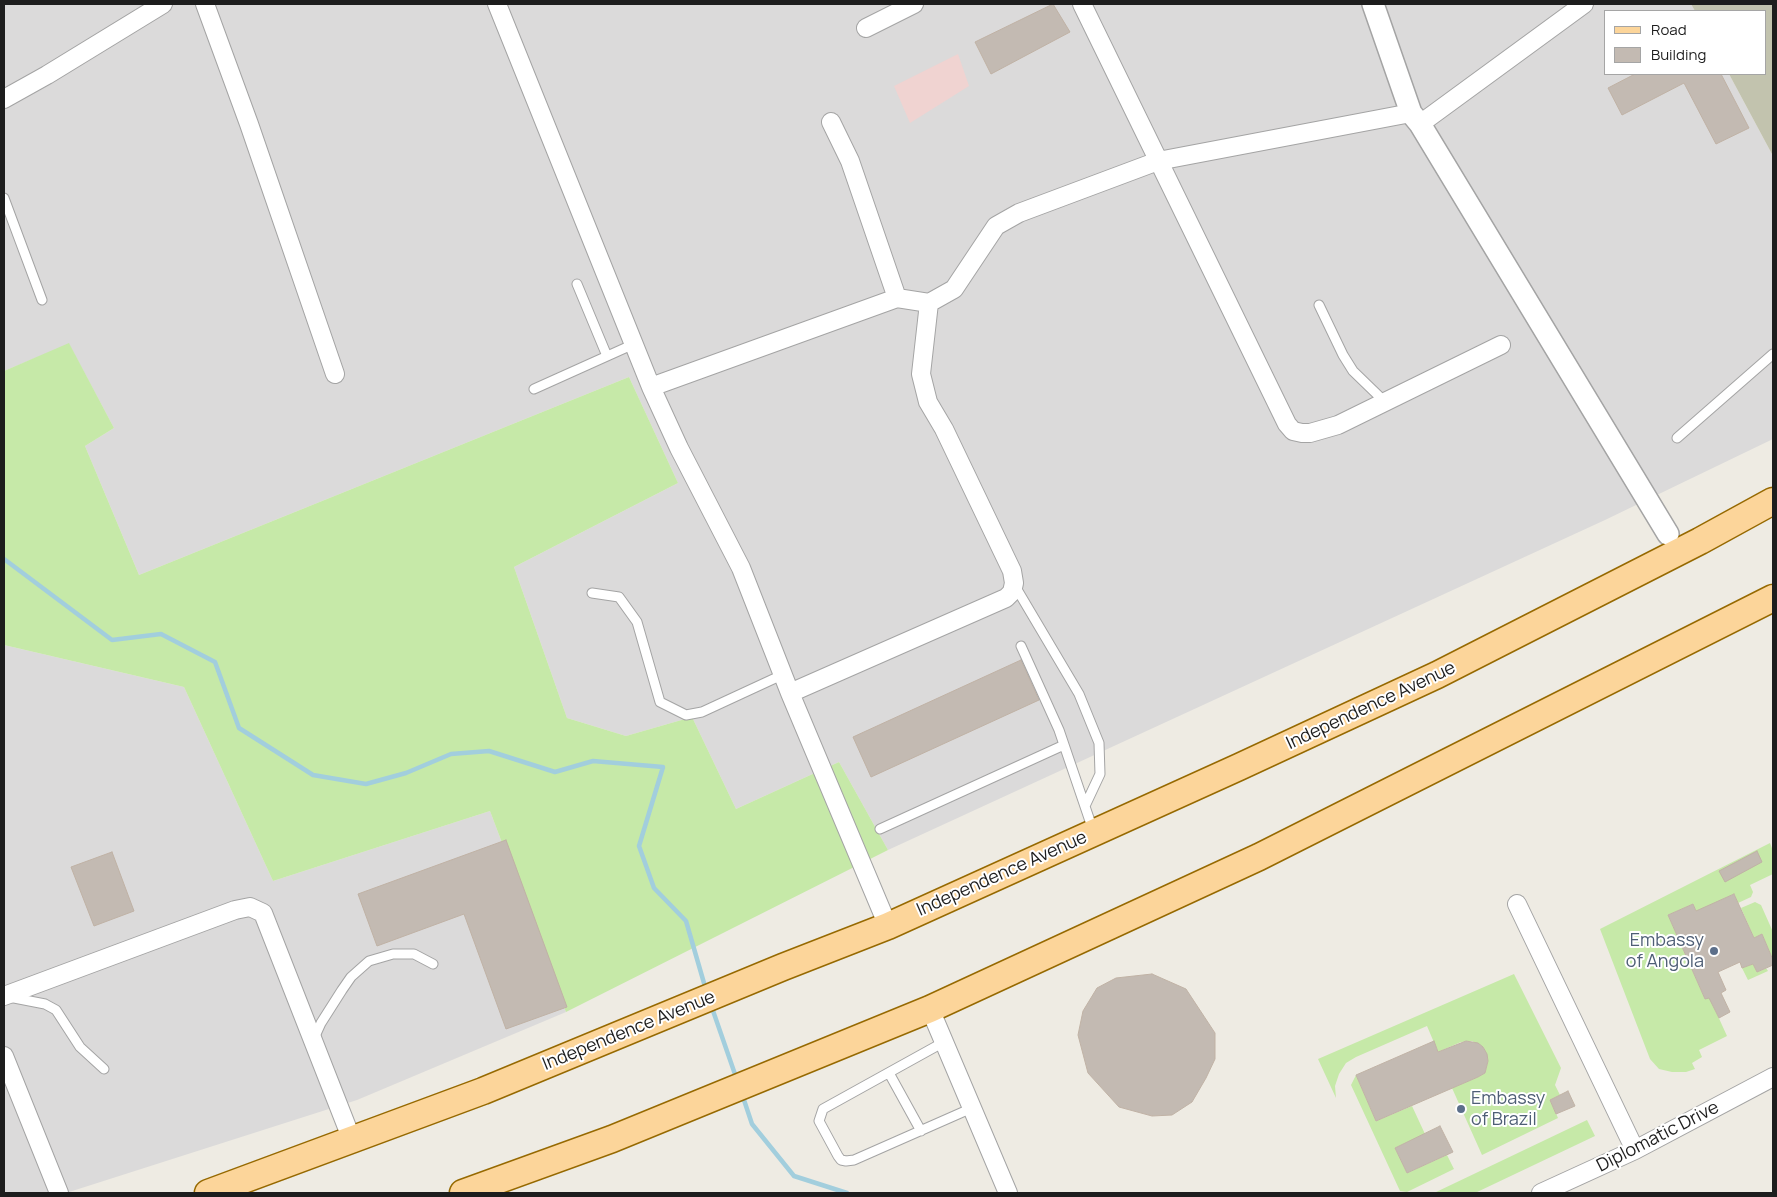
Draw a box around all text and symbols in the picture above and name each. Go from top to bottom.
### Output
legend [1604,10,1767,75]
text: Road [1651,19,1687,40]
text: Building [1651,44,1706,65]
street label: Independence Avenue [1283,657,1459,755]
street label: Independence Avenue [913,827,1091,921]
place label: Embassy of Angola [1626,930,1704,972]
marker: Embassy of Angola [1708,945,1720,957]
street label: Independence Avenue [540,986,718,1076]
place label: Embassy of Brazil [1471,1088,1545,1130]
street label: Diplomatic Drive [1593,1097,1723,1177]
marker: Embassy of Brazil [1455,1103,1467,1115]

